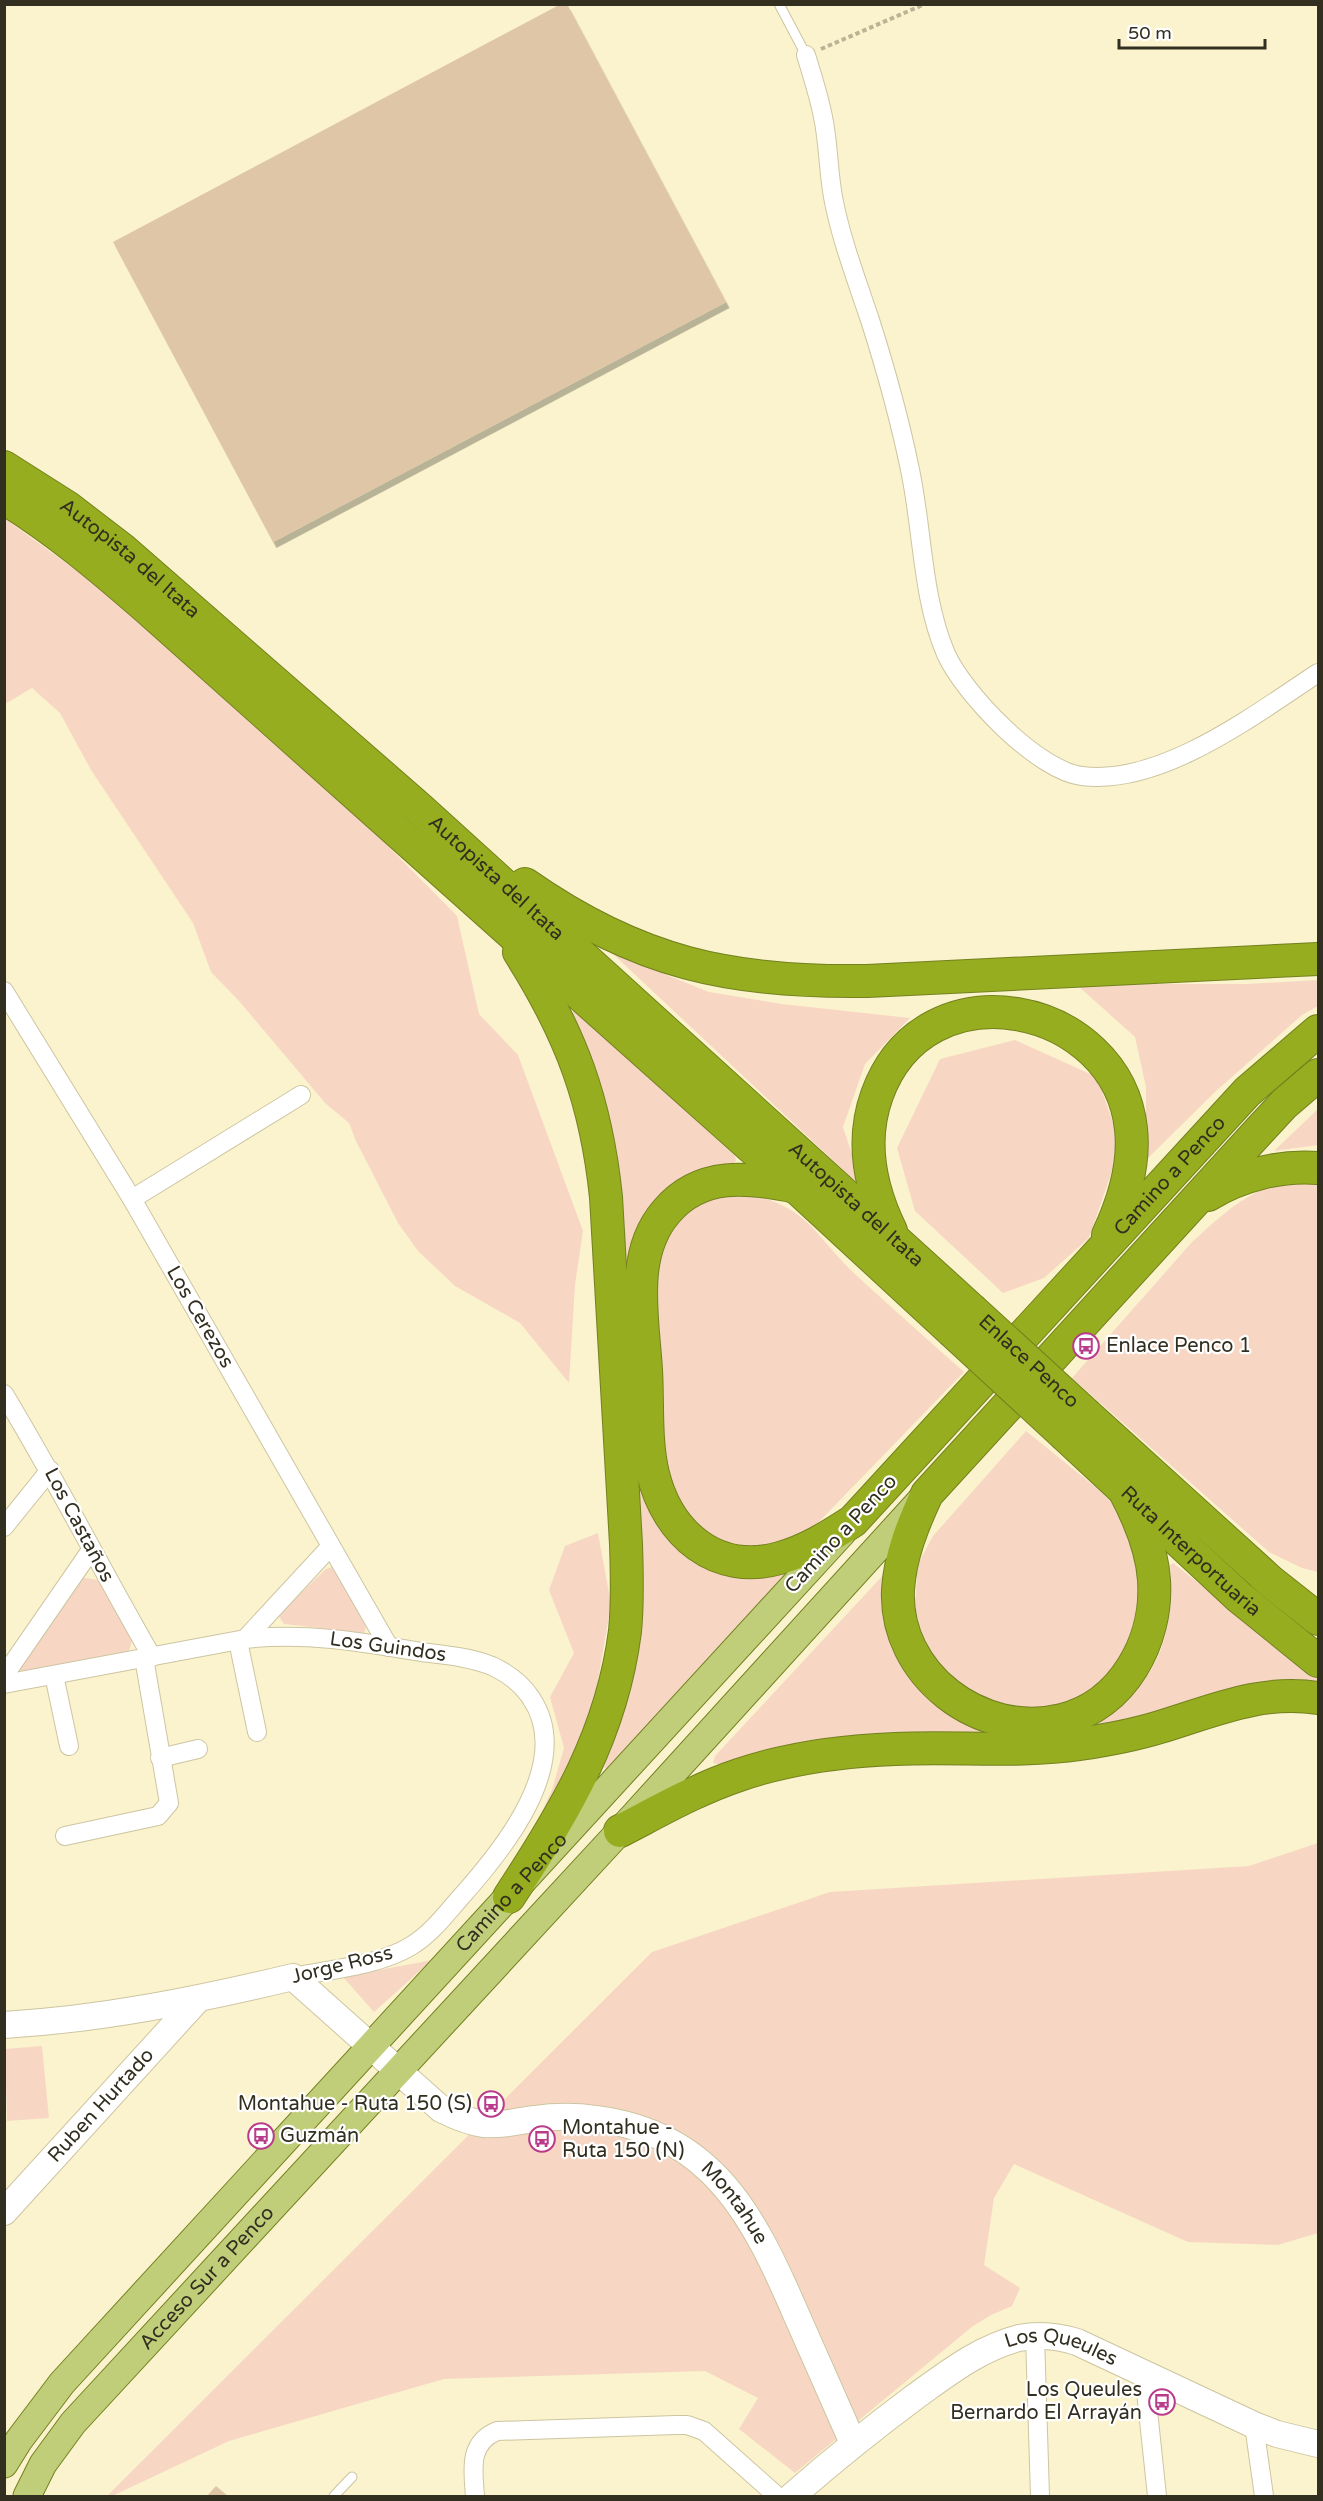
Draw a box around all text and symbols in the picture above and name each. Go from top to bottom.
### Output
scale bar [1119,12,1264,50]
text: 50 m [1128,22,1172,44]
street label: Autopista del Itata [55,494,205,624]
street label: Autopista del Itata [423,810,569,946]
street label: Camino a Penco [1109,1111,1231,1241]
street label: Autopista del Itata [783,1137,929,1272]
street label: Los Cerezos [161,1262,239,1372]
street label: Enlace Penco [973,1310,1084,1414]
bus stop icon: Enlace Penco 1 [1071,1331,1101,1361]
place label: Enlace Penco 1 [1106,1334,1251,1358]
street label: Los Castaños [39,1464,119,1586]
street label: Camino a Penco [780,1470,902,1598]
street label: Ruta Interportuaria [1116,1481,1266,1622]
street label: Los Guindos [328,1627,448,1667]
street label: Camino a Penco [451,1828,573,1958]
street label: Jorge Ross [289,1941,395,1989]
street label: Ruben Hurtado [43,2043,159,2168]
bus stop icon: Montahue - Ruta 150 (S) [476,2089,506,2119]
place label: Montahue - Ruta 150 (S) [238,2092,472,2116]
place label: Montahue - Ruta 150 (N) [562,2116,685,2163]
bus stop icon: Guzmán [246,2121,276,2151]
place label: Guzmán [280,2124,359,2148]
bus stop icon: Montahue - Ruta 150 (N) [527,2124,557,2154]
street label: Montahue [696,2156,773,2248]
street label: Acceso Sur a Penco [135,2201,279,2355]
street label: Los Queules [1002,2324,1121,2371]
place label: Los Queules Bernardo El Arrayán [950,2378,1142,2425]
bus stop icon: Los Queules Bernardo El Arrayán [1147,2387,1177,2417]

